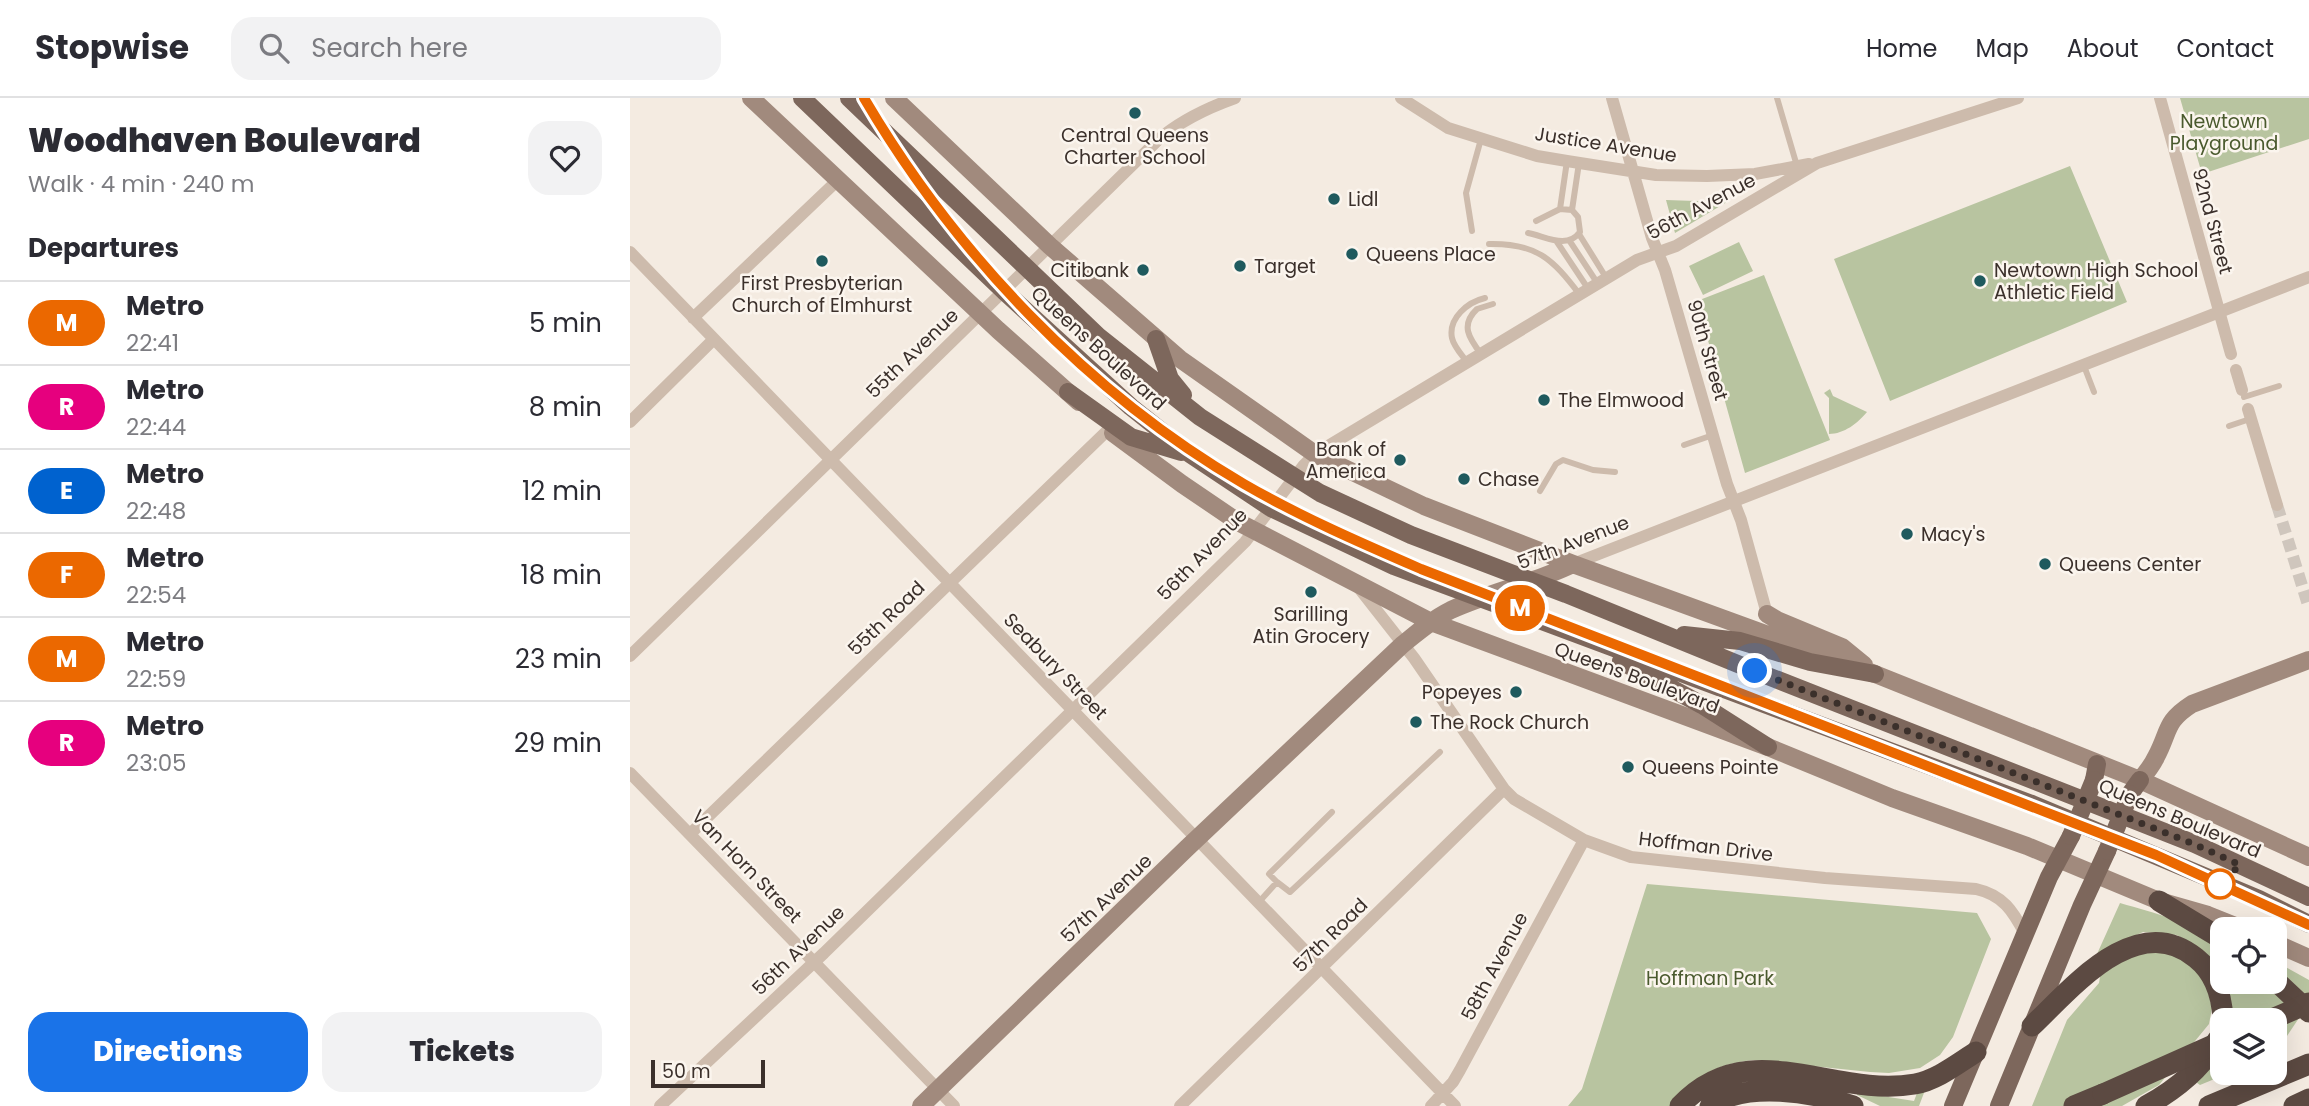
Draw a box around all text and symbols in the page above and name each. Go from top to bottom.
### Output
search box [231,17,721,80]
text: Stopwise [35,24,189,71]
icon: search [255,29,293,67]
text: Search here [311,30,468,66]
text: Home [1866,32,1938,65]
text: Map [1976,32,2029,65]
text: About [2067,32,2138,65]
text: Contact [2176,32,2274,65]
marker: Central Queens Charter School [1127,105,1143,121]
park label: Newtown Playground [2170,108,2278,157]
text: Woodhaven Boulevard [28,117,421,164]
street label: Justice Avenue [1533,120,1679,169]
button: heart [528,121,602,195]
place label: Central Queens Charter School [1061,122,1209,171]
street label: 92nd Street [2185,165,2240,277]
street label: 56th Avenue [1642,166,1760,246]
text: Walk · 4 min · 240 m [28,168,254,200]
place label: Lidl [1348,186,1378,213]
marker: Lidl [1326,191,1342,207]
text: Departures [28,230,179,266]
place label: Queens Place [1366,241,1496,268]
marker: Queens Place [1344,246,1360,262]
marker: First Presbyterian Church of Elmhurst [814,253,830,269]
place label: Target [1254,253,1316,280]
place label: Citibank [1050,257,1129,284]
place label: Newtown High School Athletic Field [1994,257,2198,306]
marker: Target [1232,258,1248,274]
marker: Citibank [1135,262,1151,278]
place label: First Presbyterian Church of Elmhurst [732,270,912,319]
marker: Newtown High School Athletic Field [1972,273,1988,289]
street label: Queens Boulevard [1025,280,1172,417]
text: Metro [126,288,204,324]
street label: 90th Street [1680,297,1735,404]
street label: 55th Avenue [860,302,965,405]
text: 5 min [529,305,602,341]
text: M [55,306,78,339]
text: 22:41 [126,327,179,359]
text: Metro [126,372,204,408]
place label: The Elmwood [1558,387,1684,414]
text: 8 min [529,389,602,425]
text: R [59,390,74,423]
marker: The Elmwood [1536,392,1552,408]
text: 22:44 [126,411,186,443]
place label: Bank of America [1306,436,1386,485]
marker: Bank of America [1392,452,1408,468]
text: Metro [126,456,204,492]
place label: Chase [1478,466,1539,493]
marker: Chase [1456,471,1472,487]
text: 12 min [522,473,602,509]
text: E [60,474,73,507]
text: 22:48 [126,495,186,527]
street label: 56th Avenue [1151,502,1254,607]
street label: 57th Avenue [1513,509,1633,576]
place label: Macy's [1921,521,1985,548]
marker: Macy's [1899,526,1915,542]
text: Metro [126,540,204,576]
place label: Queens Center [2059,551,2201,578]
marker: Queens Center [2037,556,2053,572]
text: 18 min [521,557,602,593]
text: F [60,558,73,591]
street label: 55th Road [842,575,931,662]
text: 22:54 [126,579,186,611]
marker: Sarilling Atin Grocery [1303,584,1319,600]
line badge: M [1497,585,1543,631]
text: M [1509,591,1531,624]
place label: Sarilling Atin Grocery [1253,601,1370,650]
street label: Seabury Street [998,607,1114,726]
text: Metro [126,624,204,660]
street label: Queens Boulevard [1551,635,1723,720]
text: 23 min [515,641,602,677]
text: M [55,642,78,675]
your location [1737,653,1772,688]
text: 22:59 [126,663,186,695]
place label: Popeyes [1422,679,1502,706]
marker: Popeyes [1508,684,1524,700]
text: Metro [126,708,204,744]
place label: The Rock Church [1430,709,1589,736]
marker: The Rock Church [1408,714,1424,730]
text: 29 min [514,725,602,761]
text: R [59,726,74,759]
text: 23:05 [126,747,187,779]
place label: Queens Pointe [1642,754,1779,781]
marker: Queens Pointe [1620,759,1636,775]
street label: Queens Boulevard [2095,772,2265,865]
street label: Van Horn Street [685,804,808,929]
street label: Hoffman Drive [1637,825,1775,868]
street label: 57th Avenue [1055,848,1158,949]
unlabelled marker [2205,869,2235,899]
street label: 57th Road [1287,892,1374,979]
street label: 56th Avenue [746,899,851,1002]
street label: 58th Avenue [1454,907,1534,1025]
map controls [2210,917,2287,1085]
button: locate [2210,917,2287,994]
park label: Hoffman Park [1646,965,1774,992]
button: layers [2210,1008,2287,1085]
button: Directions [28,1012,308,1092]
button: Tickets [322,1012,602,1092]
scale bar [651,1057,765,1089]
text: 50 m [662,1058,711,1085]

